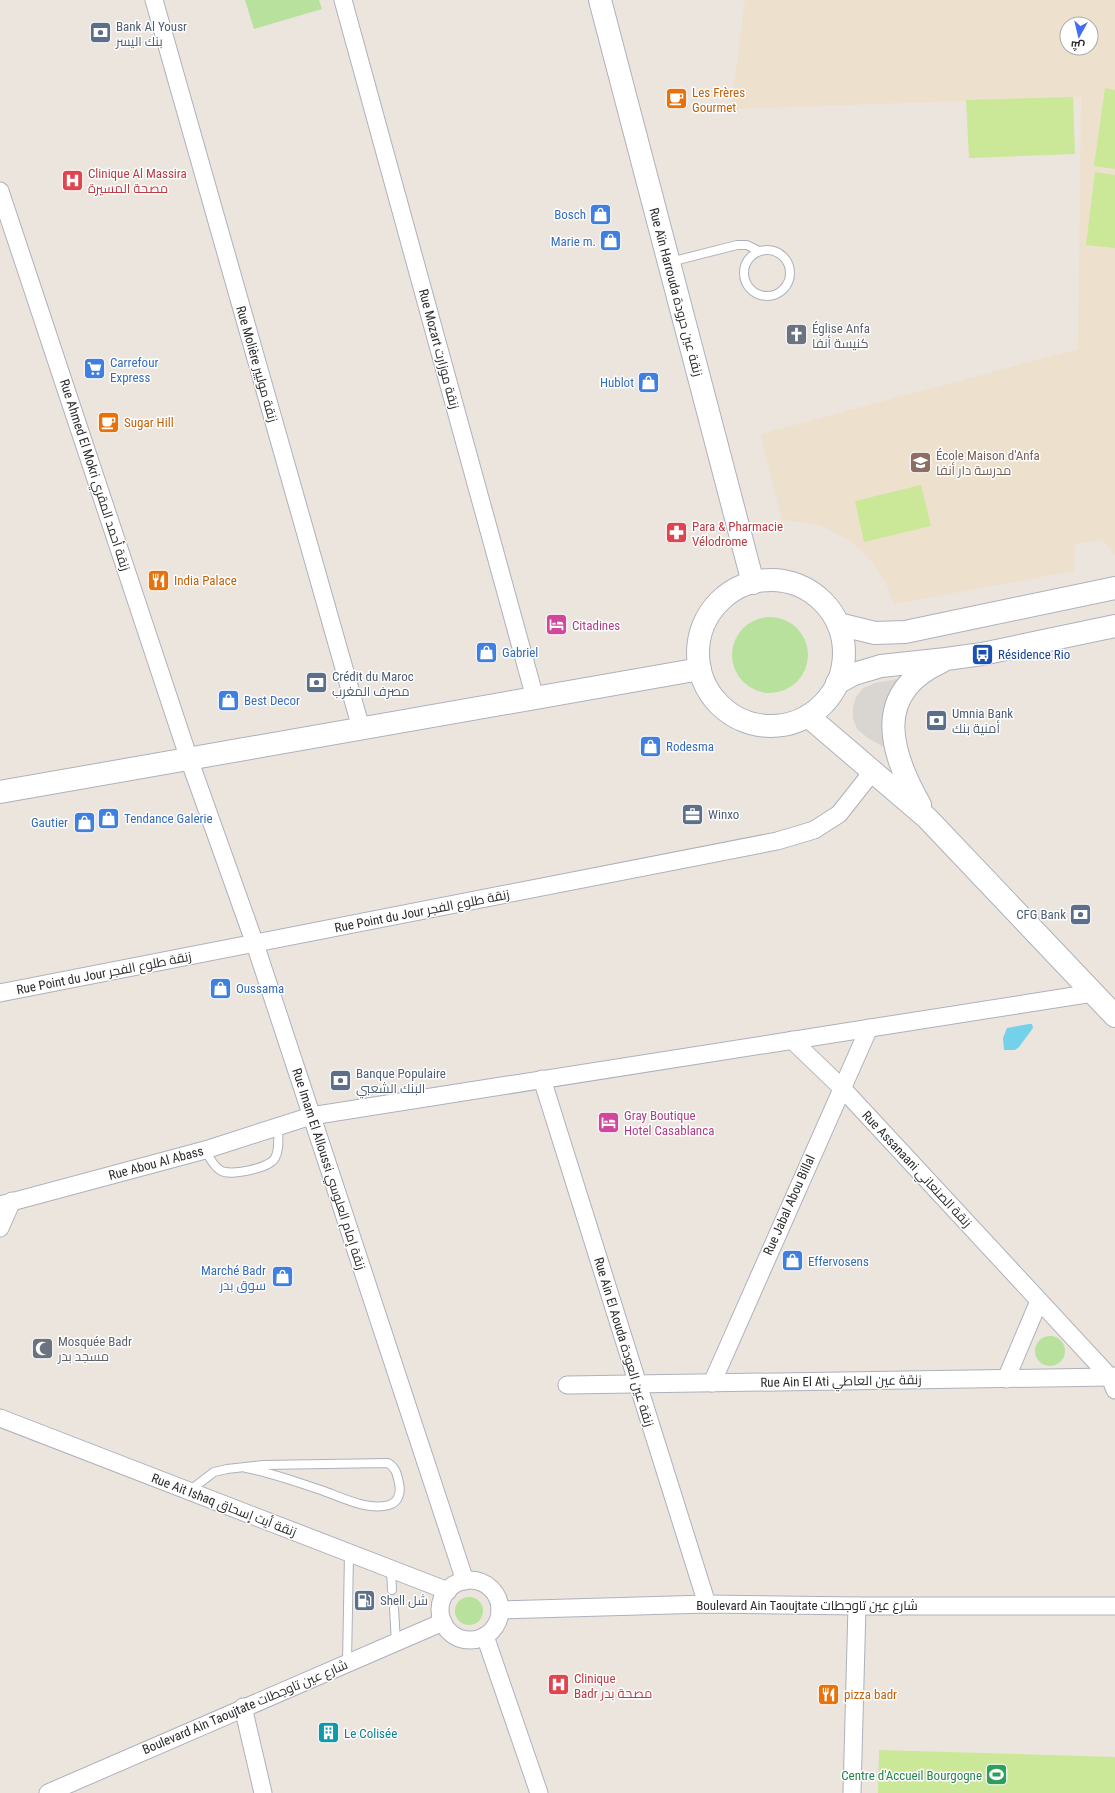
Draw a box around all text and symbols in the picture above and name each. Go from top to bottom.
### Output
north arrow [1059,16,1099,56]
place label: Bank Al Yousr بنك اليسر [115,19,187,49]
bank icon: Bank Al Yousr بنك اليسر [87,20,113,46]
text: ش [1070,38,1086,53]
place label: Les Frères Gourmet [692,85,745,115]
cafe icon: Les Frères Gourmet [663,86,689,112]
place label: Clinique Al Massira مصحة المسيرة [88,166,187,196]
hospital icon: Clinique Al Massira مصحة المسيرة [60,167,86,193]
shop icon: Bosch [588,201,614,227]
street label: Rue Aïn Harrouda زنقة عين حرودة [646,206,706,378]
place label: Bosch [554,207,586,222]
shop icon: Marie m. [598,228,624,254]
place label: Marie m. [551,234,596,249]
street label: Rue Mozart زنقة موزارت [416,287,462,411]
street label: Rue Molière زنقة موليير [233,304,281,424]
place label: Église Anfa كنيسة أنفا [812,321,870,351]
church icon: Église Anfa كنيسة أنفا [784,322,810,348]
place label: Carrefour Express [110,355,158,385]
supermarket icon: Carrefour Express [81,356,107,382]
shop icon: Hublot [636,369,662,395]
place label: Hublot [600,375,634,390]
street label: Rue Ahmed El Mokri زنقة أحمد المقري [54,377,134,574]
cafe icon: Sugar Hill [96,409,122,435]
place label: Sugar Hill [124,415,174,430]
place label: École Maison d'Anfa مدرسة دار أنفا [936,448,1040,478]
school or university icon: École Maison d'Anfa مدرسة دار أنفا [908,449,934,475]
place label: Para & Pharmacie Vélodrome [692,519,783,549]
pharmacy icon: Para & Pharmacie Vélodrome [664,520,690,546]
restaurant icon: India Palace [146,567,172,593]
place label: India Palace [174,573,237,588]
hotel icon: Citadines [544,612,570,638]
place label: Citadines [572,618,620,633]
shop icon: Gabriel [473,639,499,665]
bus stop icon: Résidence Rio [969,641,995,667]
place label: Gabriel [502,645,538,660]
place label: Résidence Rio [998,647,1070,662]
place label: Crédit du Maroc مصرف المغرب [332,669,414,699]
bank icon: Crédit du Maroc مصرف المغرب [303,670,329,696]
shop icon: Best Decor [215,687,241,713]
place label: Best Decor [244,693,300,708]
place label: Umnia Bank أمنية بنك [952,706,1013,736]
bank icon: Umnia Bank أمنية بنك [924,707,950,733]
shop icon: Rodesma [637,733,663,759]
place label: Rodesma [666,739,714,754]
office icon: Winxo [679,801,705,827]
shop icon: Tendance Galerie [96,805,122,831]
place label: Winxo [708,807,739,822]
shop icon: Gautier [71,809,97,835]
place label: Tendance Galerie [124,811,213,826]
place label: Gautier [31,815,68,830]
street label: Rue Point du Jour زنقة طلوع الفجر [333,887,511,936]
bank icon: CFG Bank [1068,901,1094,927]
place label: CFG Bank [1016,907,1066,922]
street label: Rue Point du Jour زنقة طلوع الفجر [15,949,193,998]
shop icon: Oussama [208,975,234,1001]
place label: Oussama [236,981,284,996]
street label: Rue Imam El Alloussi زنقة إمام العلوسي [286,1066,369,1273]
place label: Banque Populaire البنك الشعبي [356,1066,446,1099]
bank icon: Banque Populaire البنك الشعبي [328,1067,354,1093]
place label: Gray Boutique Hotel Casablanca [624,1108,714,1138]
street label: Rue Assanaani زنقة الصنعاني [857,1108,975,1232]
hotel icon: Gray Boutique Hotel Casablanca [596,1109,622,1135]
street label: Rue Abou Al Abass [107,1143,205,1183]
street label: Rue Jabal Abou Billal [760,1152,818,1258]
shop icon: Effervosens [780,1248,806,1274]
place label: Effervosens [808,1254,869,1269]
street label: Rue Ain El Aouda زنقة عين العودة [591,1255,657,1429]
place label: Marché Badr سوق بدر [201,1263,266,1293]
shop icon: Marché Badr سوق بدر [269,1264,295,1290]
place label: Mosquée Badr مسجد بدر [57,1334,132,1364]
mosque icon: Mosquée Badr مسجد بدر [30,1335,56,1361]
street label: Rue Ain El Ati زنقة عين العاطي [760,1372,922,1393]
street label: Rue Ait Ishaq زنقة أيت إسحاق [149,1469,299,1541]
fuel station icon: Shell شل [352,1587,378,1613]
place label: Shell شل [380,1593,428,1608]
street label: Boulevard Ain Taoujtate شارع عين تاوجطات [696,1598,918,1614]
street label: Boulevard Ain Taoujtate شارع عين تاوجطات [140,1657,350,1758]
place label: Clinique Badr مصحة بدر [574,1671,652,1701]
hospital icon: Clinique Badr مصحة بدر [545,1672,571,1698]
restaurant icon: pizza badr [815,1681,841,1707]
place label: pizza badr [844,1687,897,1702]
building icon: Le Colisée [315,1720,341,1746]
place label: Le Colisée [344,1726,397,1741]
sports icon: Centre d'Accueil Bourgogne [984,1762,1010,1788]
place label: Centre d'Accueil Bourgogne [841,1768,982,1783]

